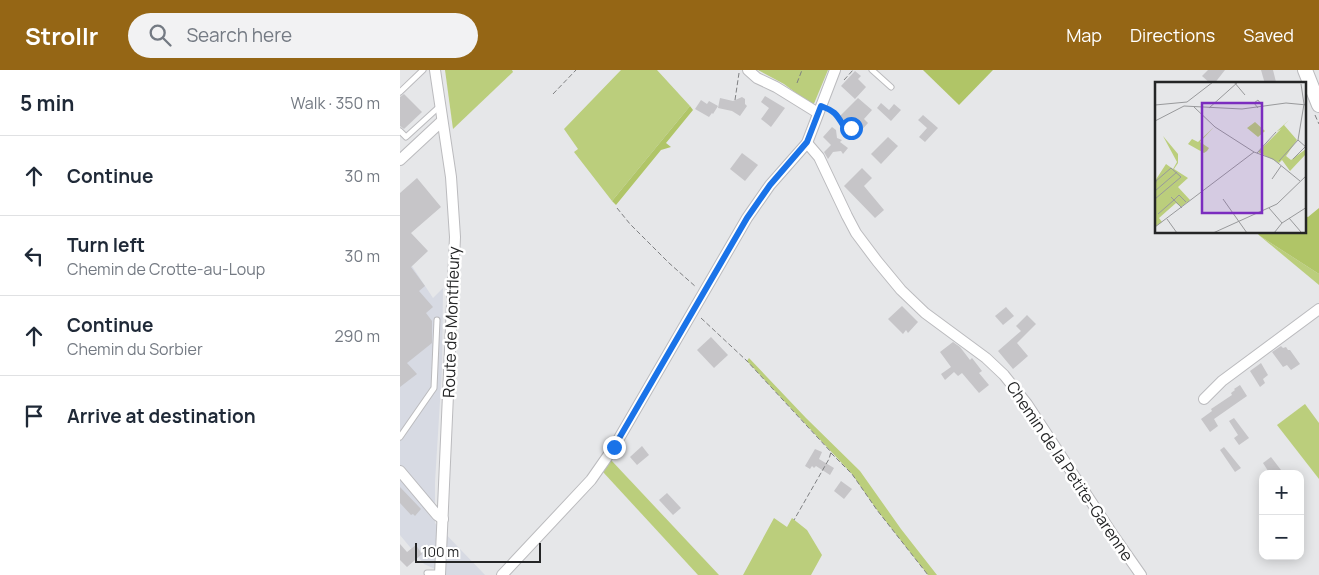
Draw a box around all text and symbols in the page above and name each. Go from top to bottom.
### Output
search box [128,13,478,58]
text: Strollr [25,19,98,52]
icon: search [146,21,174,49]
text: Search here [186,22,292,48]
text: Map [1066,23,1102,47]
text: Directions [1130,23,1215,47]
text: Saved [1243,23,1294,47]
inset map [1155,82,1306,234]
text: 5 min [20,89,74,117]
text: Walk · 350 m [291,92,380,114]
route start [840,117,863,140]
icon: ahead [20,162,48,190]
text: Continue [67,163,153,189]
text: 30 m [345,165,380,187]
text: Turn left [67,232,145,258]
icon: left [20,242,48,270]
text: 30 m [345,245,380,267]
street label: Route de Montfleury [437,245,465,398]
text: Chemin de Crotte-au-Loup [67,258,265,280]
text: Continue [67,312,153,338]
icon: ahead [20,322,48,350]
text: 290 m [334,325,380,347]
text: Chemin du Sorbier [67,338,203,360]
street label: Chemin de la Petite-Garenne [1001,377,1139,565]
icon: arrive [20,402,48,430]
text: Arrive at destination [67,403,256,429]
route end [603,436,626,459]
map controls [1259,470,1304,560]
button: + [1259,470,1304,515]
button: − [1259,515,1304,560]
scale bar [415,540,541,563]
text: 100 m [422,542,459,561]

